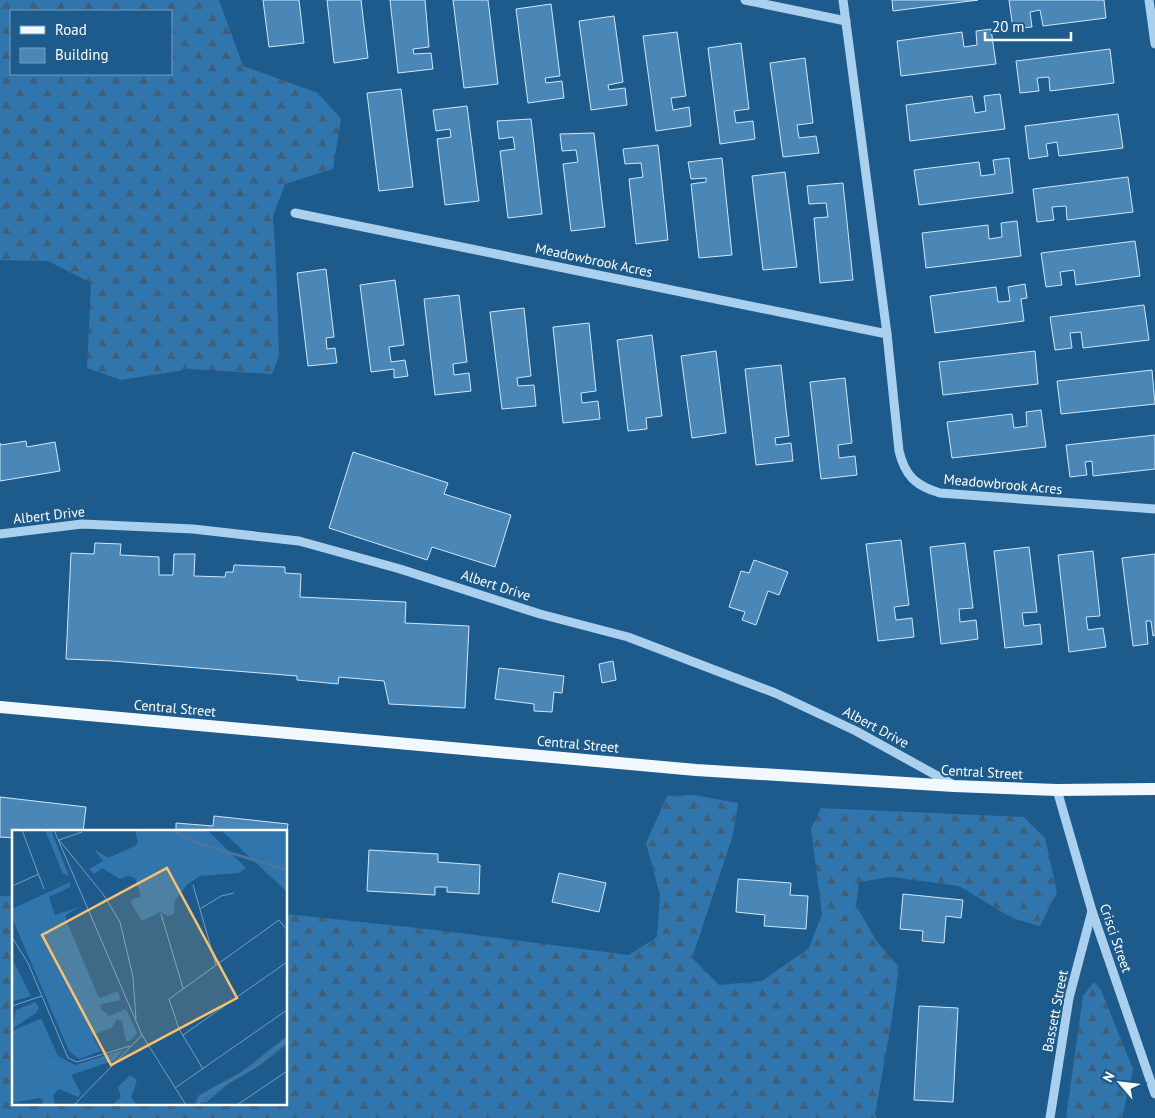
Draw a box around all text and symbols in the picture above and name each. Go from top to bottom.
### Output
legend [10,10,172,75]
scale bar [985,10,1071,42]
text: 20 m [992,17,1025,36]
text: Road [55,20,87,39]
text: Building [55,45,109,64]
street label: Meadowbrook Acres [534,239,654,281]
street label: Meadowbrook Acres [943,470,1063,498]
street label: Albert Drive [12,502,86,528]
street label: Albert Drive [459,565,533,605]
street label: Central Street [133,695,217,721]
street label: Albert Drive [840,702,912,752]
street label: Central Street [536,731,620,757]
street label: Central Street [940,761,1024,783]
inset map [12,830,288,1106]
street label: Crisci Street [1096,901,1136,975]
street label: Bassett Street [1038,968,1072,1053]
north arrow [1095,1058,1145,1108]
text: N [1098,1069,1119,1085]

